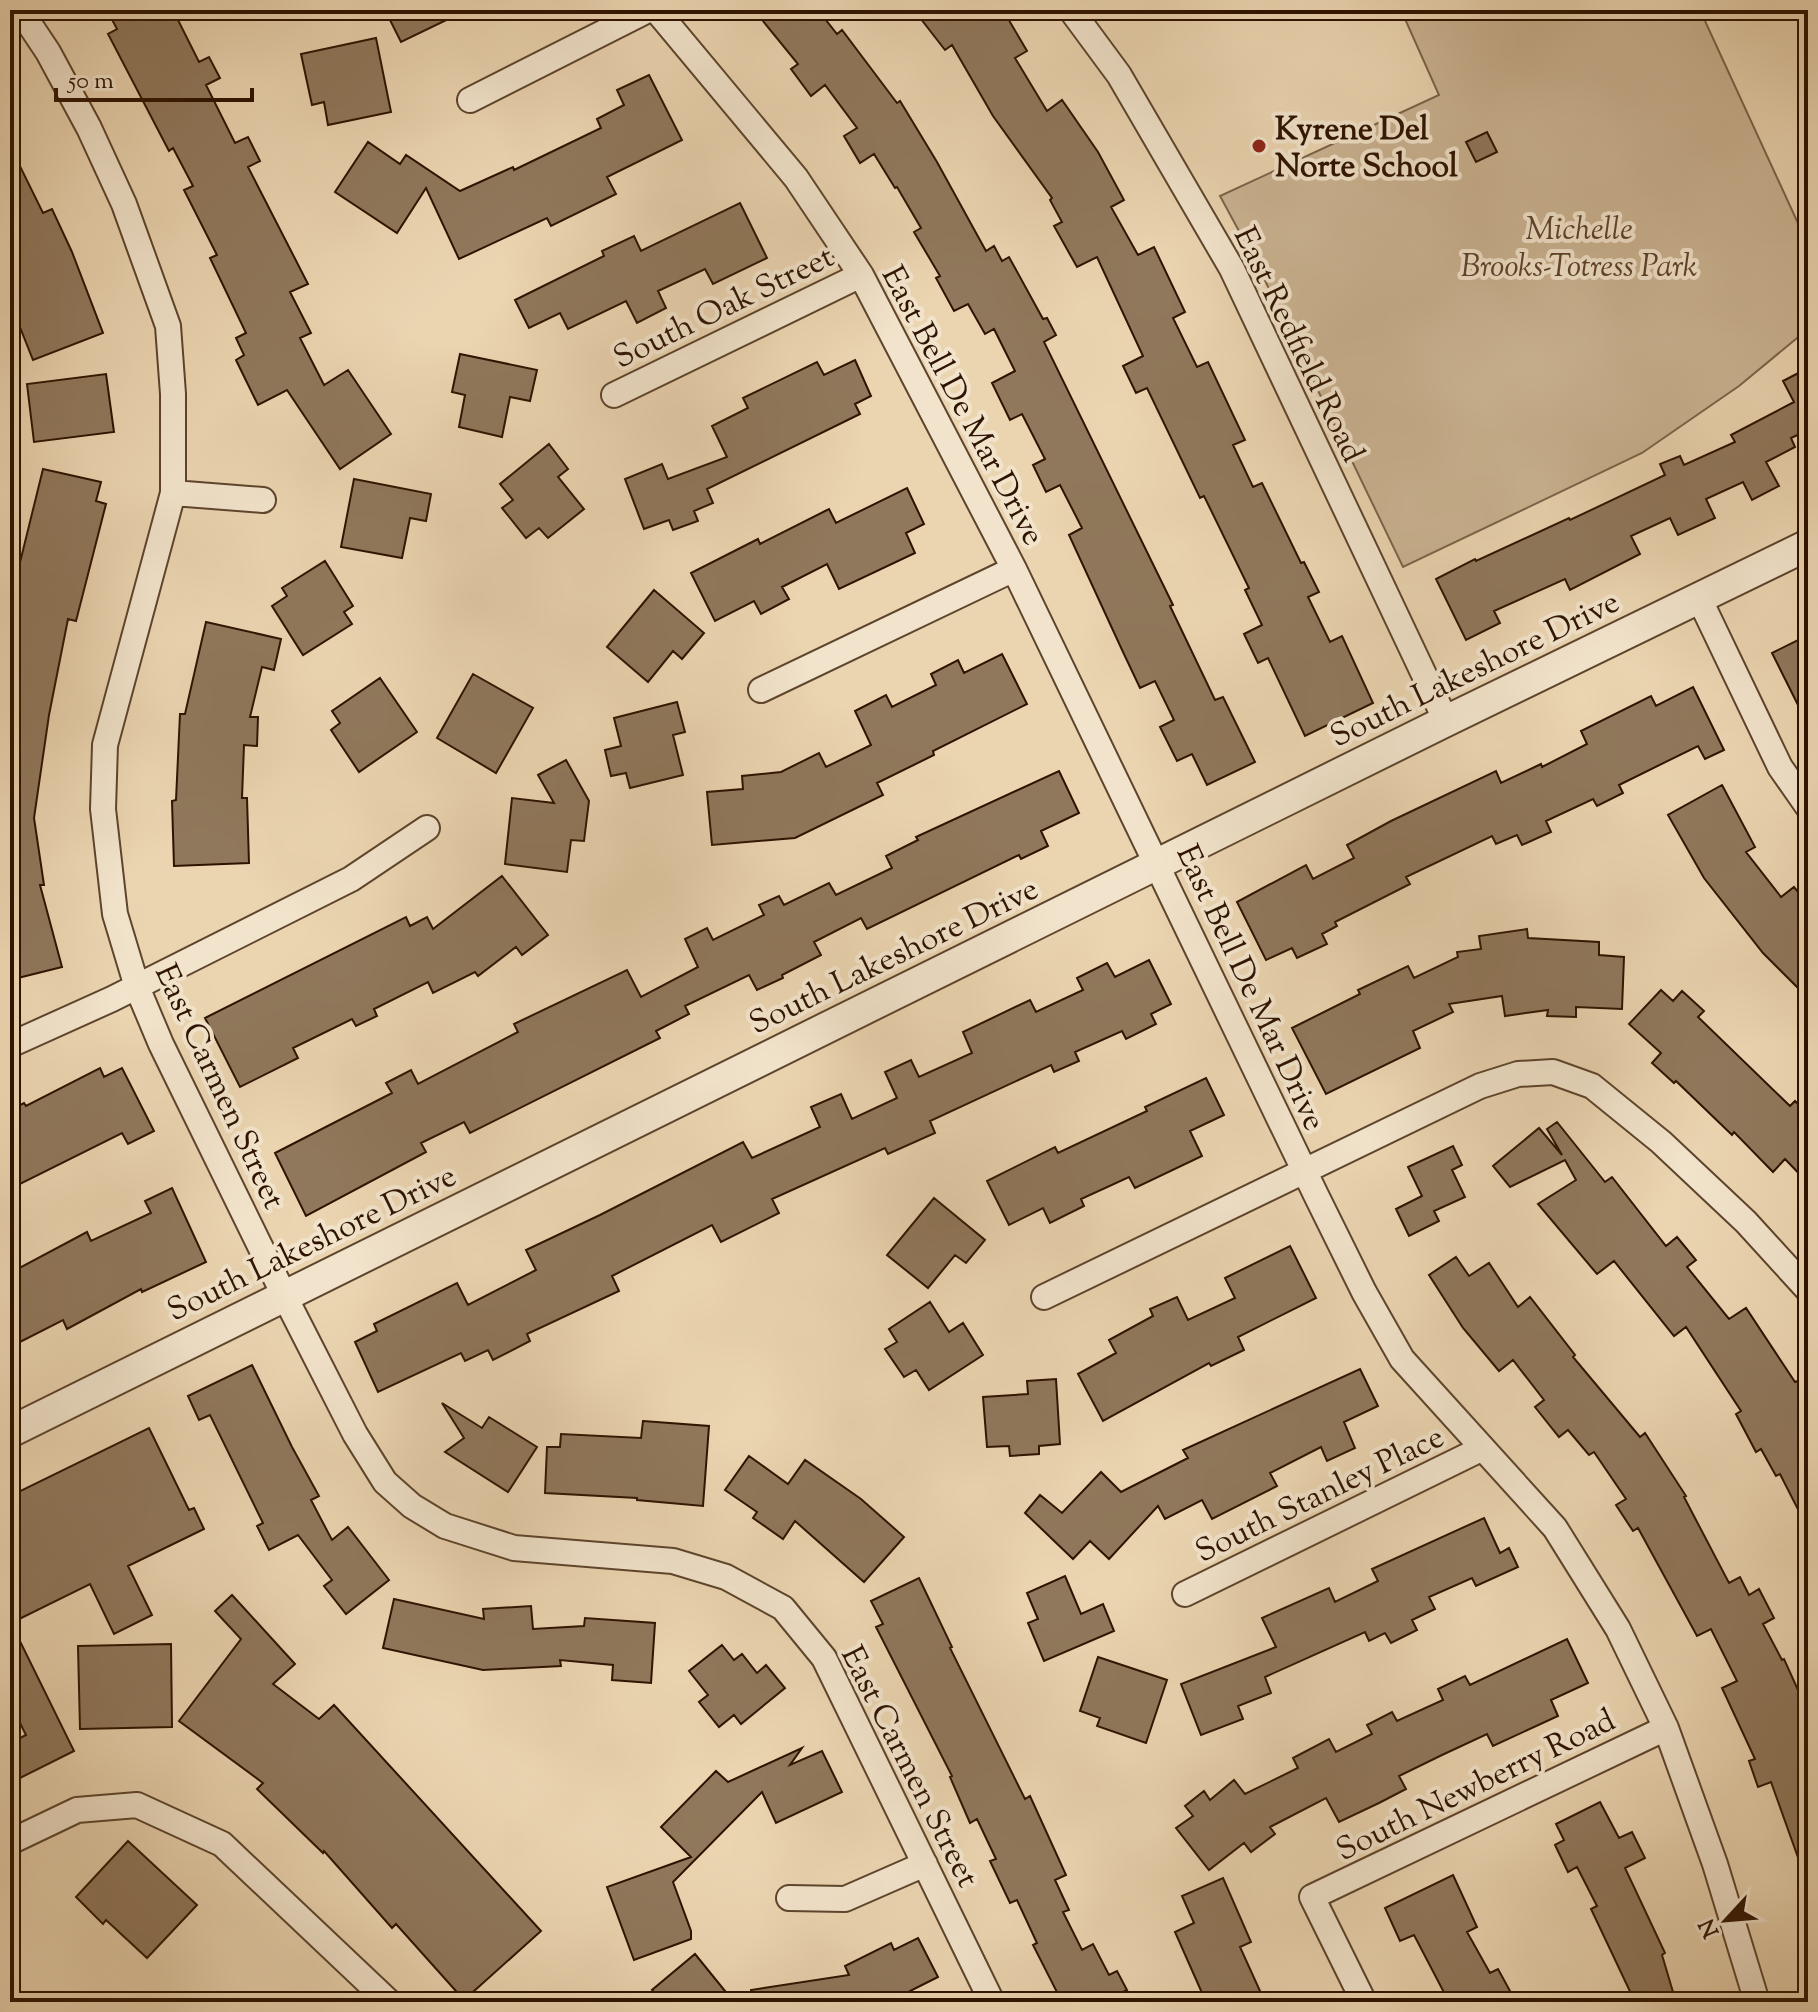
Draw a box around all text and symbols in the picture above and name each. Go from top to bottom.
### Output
scale bar [56,52,252,102]
text: 50 m [66,65,114,99]
place label: Kyrene Del Norte School [1275,108,1458,191]
marker: Kyrene Del Norte School [1250,137,1268,155]
park label: Michelle Brooks-Totress Park [1461,208,1697,291]
street label: East Redfield Road [1220,220,1374,471]
street label: South Oak Street [606,235,843,382]
street label: East Bell De Mar Drive [868,258,1055,554]
street label: South Lakeshore Drive [1323,581,1628,761]
street label: East Bell De Mar Drive [1163,838,1336,1139]
street label: South Lakeshore Drive [742,868,1047,1048]
street label: East Carmen Street [141,957,295,1217]
street label: South Lakeshore Drive [160,1155,465,1335]
street label: South Stanley Place [1188,1415,1452,1576]
street label: East Carmen Street [828,1639,989,1896]
street label: South Newberry Road [1329,1699,1624,1874]
north arrow [1686,1880,1766,1960]
text: N [1692,1912,1729,1942]

